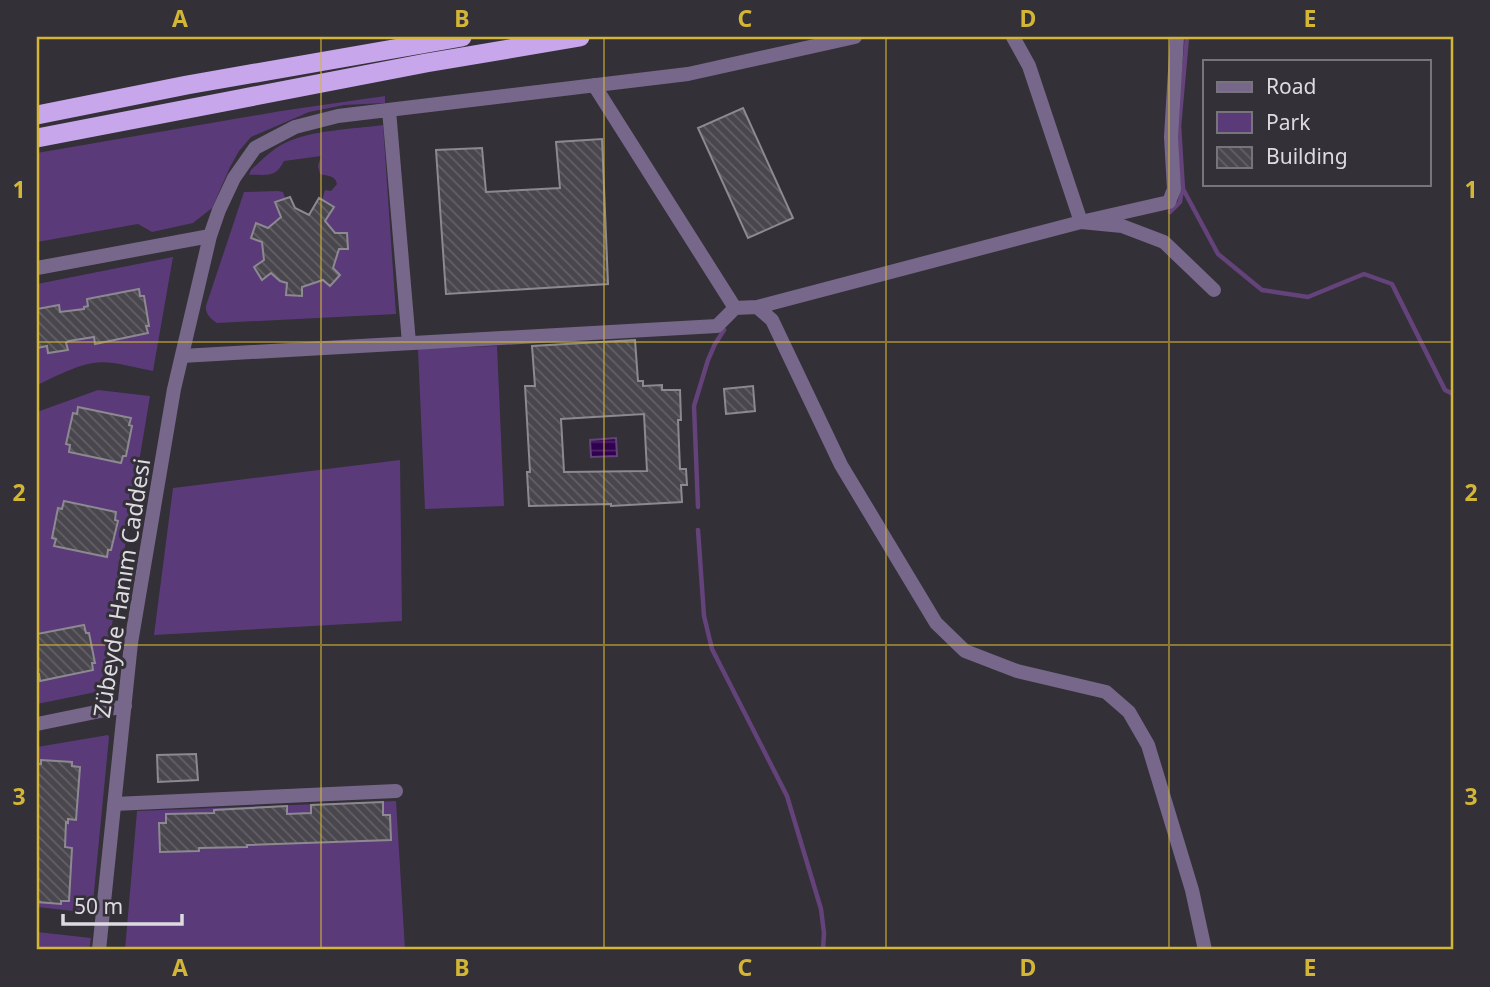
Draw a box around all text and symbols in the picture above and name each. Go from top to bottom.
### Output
text: A [172,2,188,34]
text: B [454,2,470,34]
text: C [738,2,753,34]
text: D [1020,2,1036,34]
text: E [1304,2,1316,34]
legend [1203,60,1430,186]
text: Road [1266,72,1316,100]
text: Park [1266,108,1311,136]
text: Building [1266,142,1348,170]
text: 1 [12,173,26,205]
text: 1 [1464,173,1478,205]
street label: Zübeyde Hanım Caddesi [85,456,157,720]
text: 2 [12,476,26,508]
text: 2 [1464,476,1478,508]
text: 3 [12,780,26,812]
text: 3 [1464,780,1478,812]
scale bar [63,882,182,926]
text: 50 m [74,892,123,920]
text: A [172,951,188,983]
text: B [454,951,470,983]
text: C [738,951,753,983]
text: D [1020,951,1036,983]
text: E [1304,951,1316,983]

